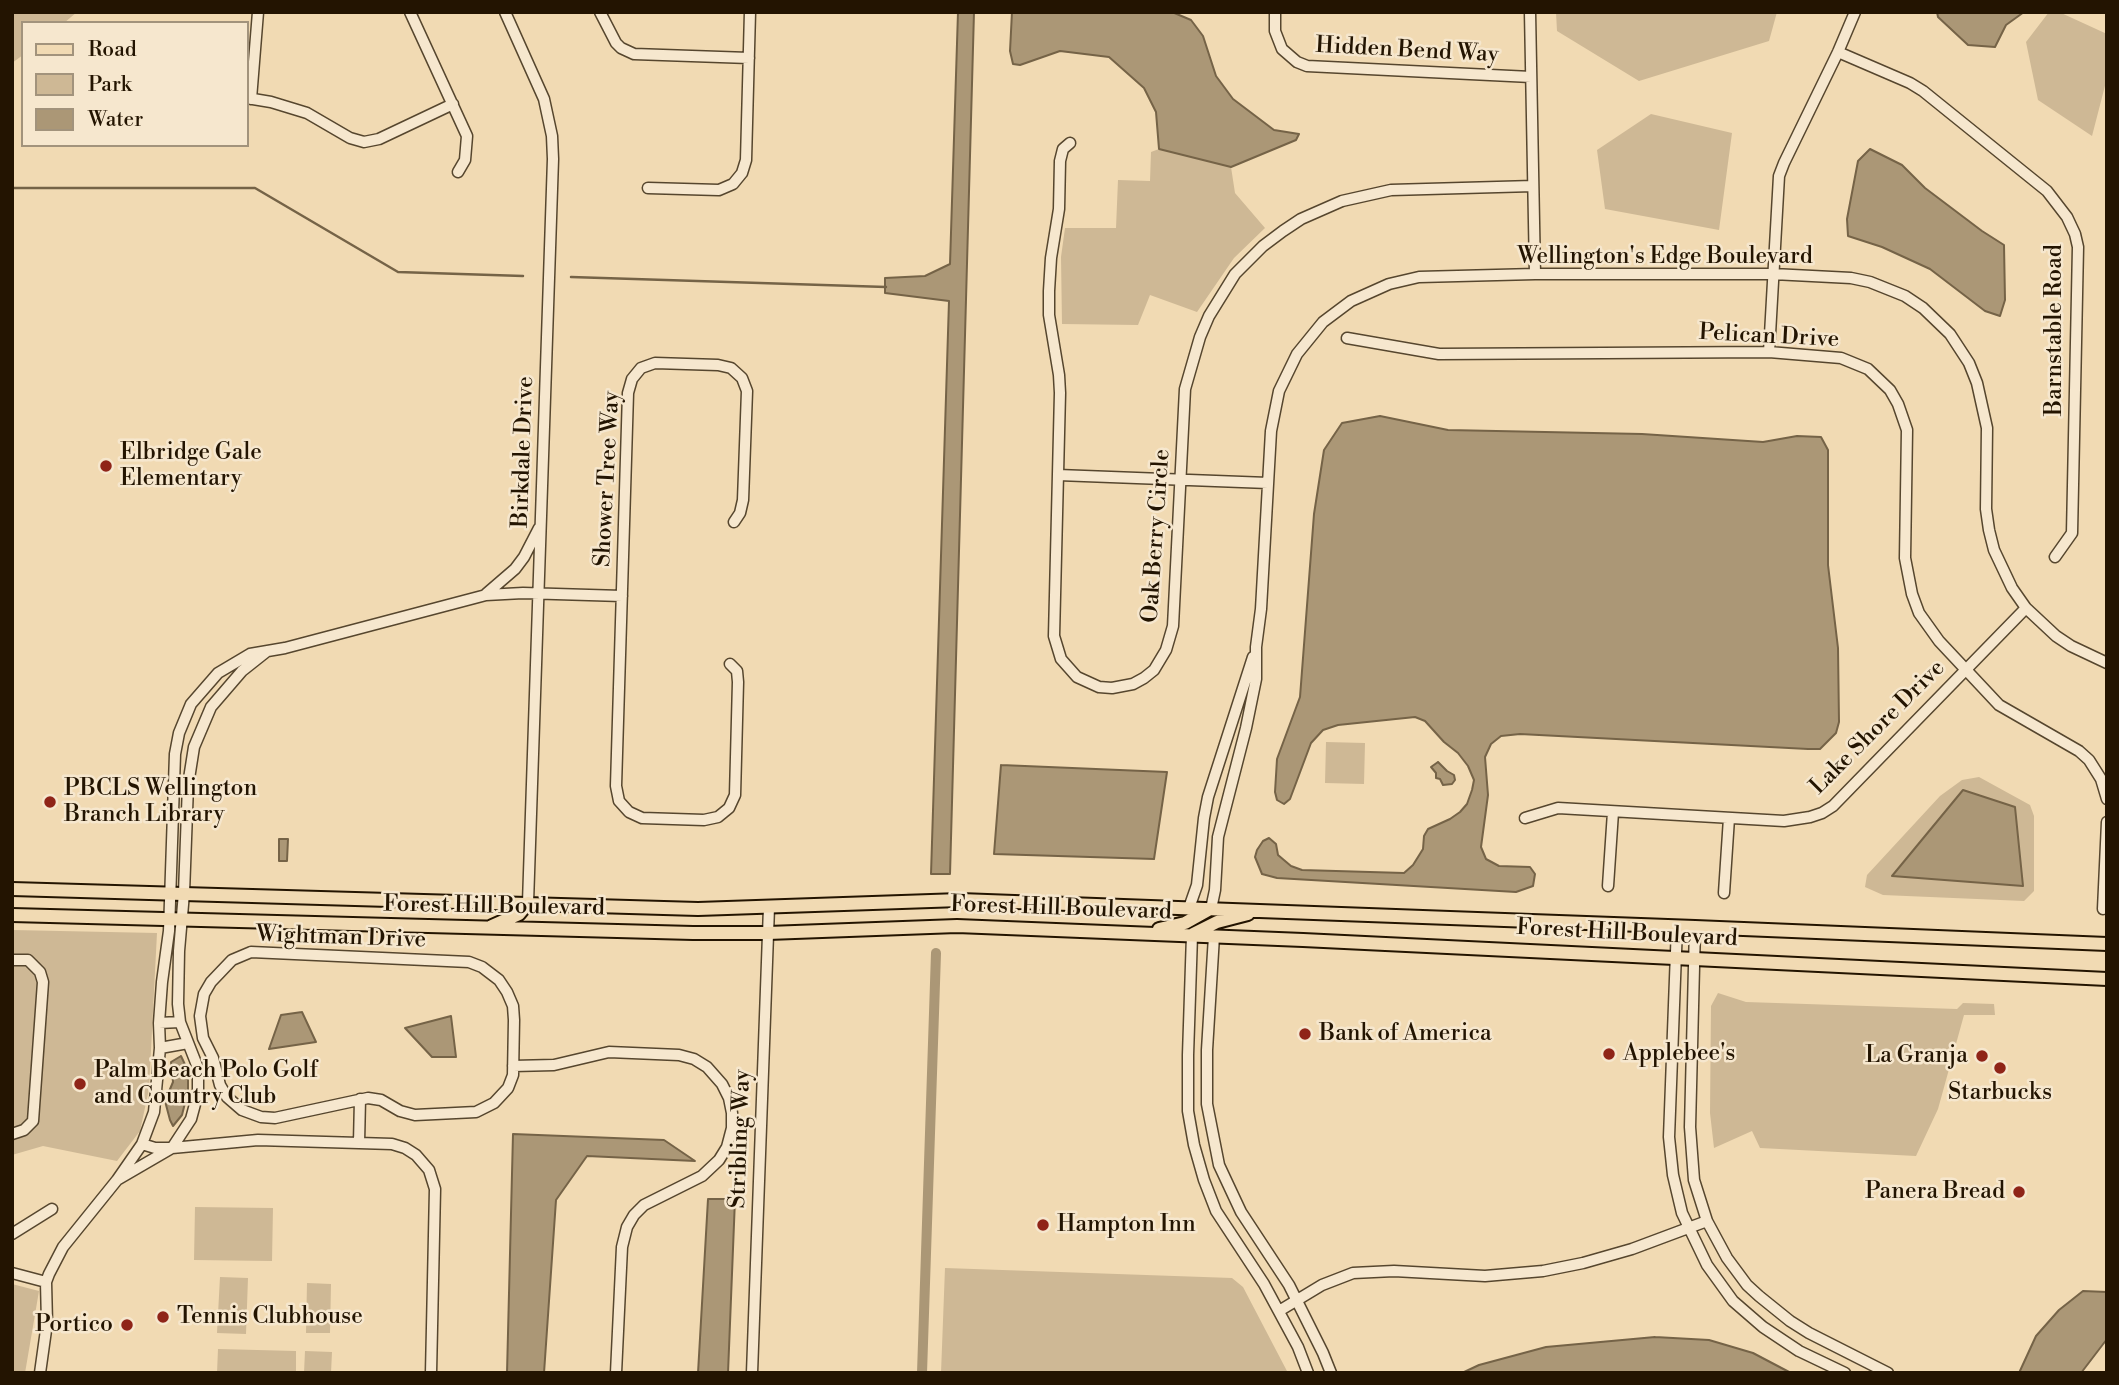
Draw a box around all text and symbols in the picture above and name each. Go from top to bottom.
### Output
legend [21,21,248,147]
street label: Hidden Bend Way [1315,32,1499,70]
text: Road [88,37,137,63]
text: Park [88,72,132,98]
text: Water [88,107,143,133]
street label: Wellington's Edge Boulevard [1517,243,1813,271]
street label: Barnstable Road [2041,244,2069,416]
street label: Pelican Drive [1698,320,1840,354]
street label: Birkdale Drive [508,376,540,528]
street label: Shower Tree Way [590,390,626,568]
place label: Elbridge Gale Elementary [120,439,262,493]
street label: Oak Berry Circle [1137,448,1177,624]
marker: Elbridge Gale Elementary [98,458,114,474]
street label: Lake Shore Drive [1805,655,1951,801]
place label: PBCLS Wellington Branch Library [64,775,257,829]
marker: PBCLS Wellington Branch Library [42,794,58,810]
street label: Forest Hill Boulevard [383,891,605,923]
street label: Forest Hill Boulevard [950,891,1172,927]
street label: Forest Hill Boulevard [1516,914,1738,954]
street label: Wightman Drive [255,921,427,955]
place label: Bank of America [1319,1020,1492,1048]
marker: Bank of America [1297,1026,1313,1042]
place label: Applebee's [1623,1040,1735,1068]
place label: La Granja [1865,1042,1968,1070]
marker: Applebee's [1601,1046,1617,1062]
marker: La Granja [1974,1048,1990,1064]
place label: Palm Beach Polo Golf and Country Club [94,1057,318,1111]
marker: Starbucks [1992,1060,2008,1076]
street label: Stribling Way [725,1069,757,1209]
marker: Palm Beach Polo Golf and Country Club [72,1076,88,1092]
place label: Starbucks [1948,1079,2052,1107]
place label: Panera Bread [1865,1178,2005,1206]
marker: Panera Bread [2011,1184,2027,1200]
place label: Hampton Inn [1057,1211,1196,1239]
marker: Hampton Inn [1035,1217,1051,1233]
place label: Tennis Clubhouse [177,1303,363,1331]
marker: Tennis Clubhouse [155,1309,171,1325]
place label: Portico [35,1311,113,1339]
marker: Portico [119,1317,135,1333]

